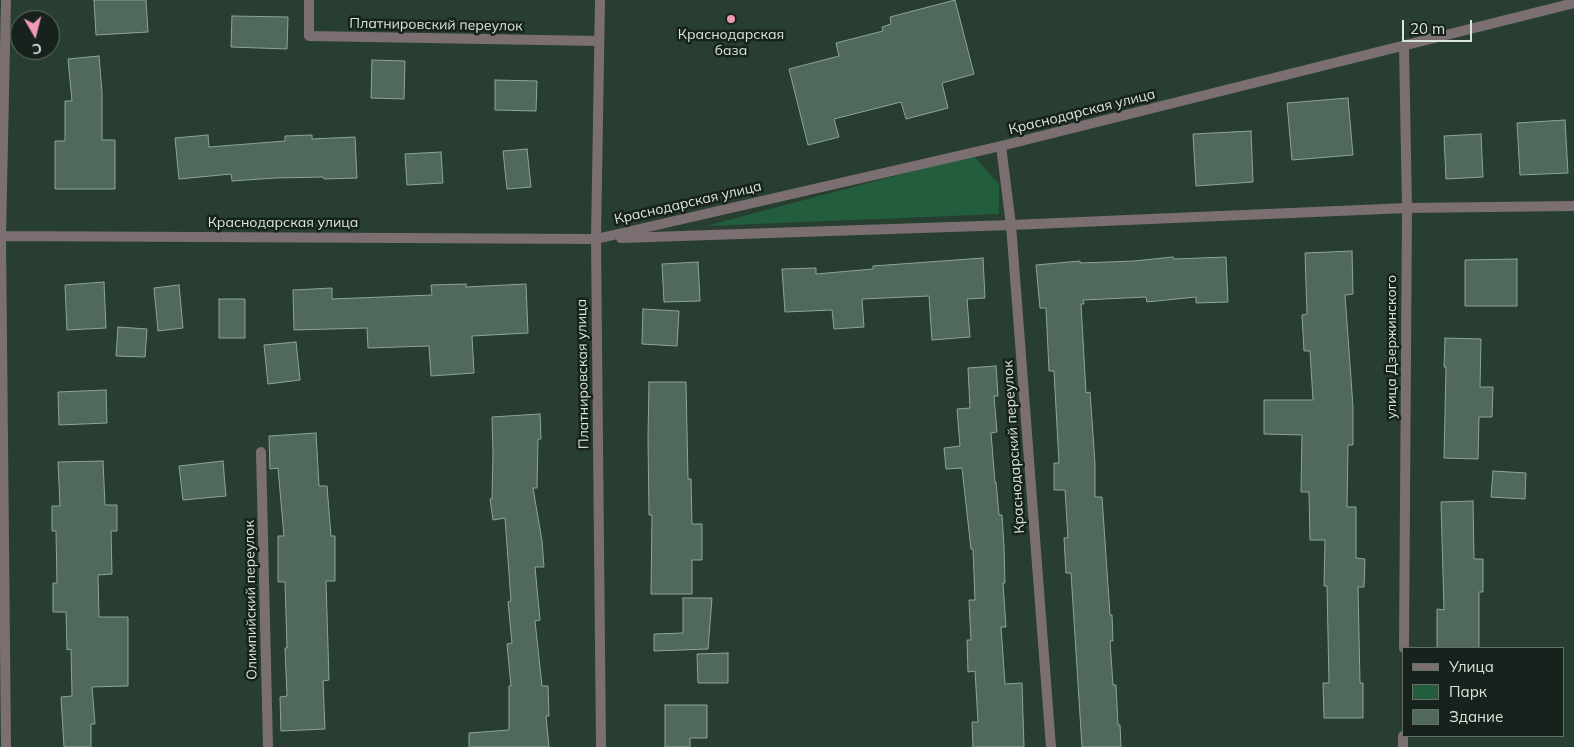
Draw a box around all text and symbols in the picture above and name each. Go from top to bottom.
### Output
north arrow [10,10,60,60]
scale bar [1404,10,1474,42]
marker: Краснодарская база [725,13,737,25]
street label: Платнировский переулок [349,15,523,35]
text: 20 m [1410,19,1445,38]
place label: Краснодарская база [678,27,784,59]
text: С [31,39,43,58]
street label: Краснодарская улица [1007,86,1157,138]
street label: Краснодарская улица [613,178,763,228]
street label: Краснодарская улица [208,215,358,231]
street label: улица Дзержинского [1384,275,1400,419]
street label: Платнировская улица [573,299,593,449]
street label: Краснодарский переулок [1000,360,1028,534]
street label: Олимпийский переулок [241,520,261,680]
legend [1402,647,1564,737]
text: Улица [1449,657,1494,676]
text: Парк [1449,682,1487,701]
text: Здание [1449,707,1503,726]

